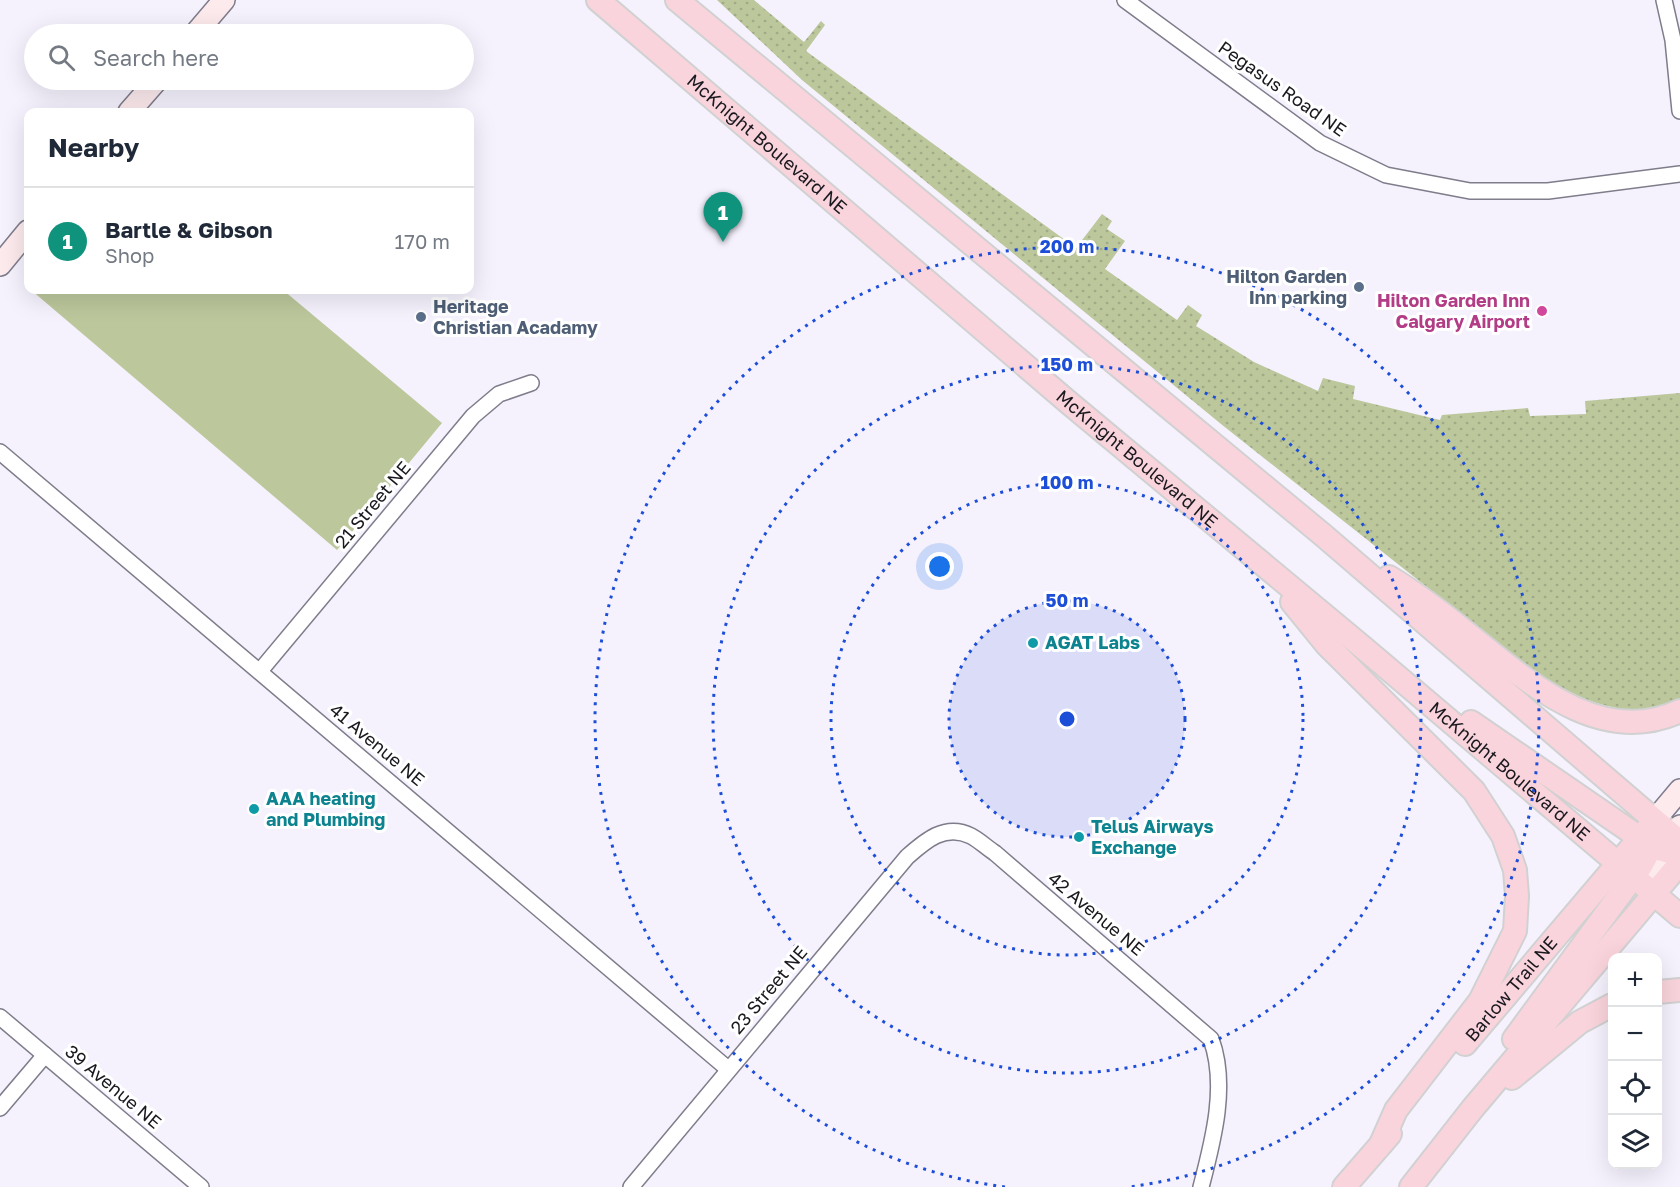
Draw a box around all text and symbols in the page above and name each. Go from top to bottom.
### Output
search box [24,24,474,90]
street label: Pegasus Road NE [1214,36,1351,141]
icon: search [45,41,78,74]
text: Search here [93,44,219,71]
street label: McKnight Boulevard NE [683,69,852,218]
text: Nearby [48,132,139,163]
pin: 1 [704,192,742,242]
text: Bartle & Gibson [105,216,273,243]
text: 1 [62,229,73,253]
text: 170 m [395,229,450,253]
text: 200 m [1040,235,1094,257]
text: Shop [105,243,154,267]
place label: Hilton Garden Inn parking [1226,265,1347,308]
marker: Hilton Garden Inn parking [1352,280,1366,294]
place label: Hilton Garden Inn Calgary Airport [1377,289,1530,332]
place label: Heritage Christian Acadamy [433,295,598,338]
marker: Hilton Garden Inn Calgary Airport [1535,304,1549,318]
marker: Heritage Christian Acadamy [414,310,428,324]
text: 150 m [1041,353,1093,375]
street label: McKnight Boulevard NE [1052,385,1223,532]
street label: 21 Street NE [330,457,415,552]
text: 100 m [1041,471,1093,493]
your location [925,552,954,581]
text: 50 m [1046,589,1088,611]
place label: AGAT Labs [1045,631,1140,653]
marker: AGAT Labs [1026,636,1040,650]
street label: McKnight Boulevard NE [1425,696,1595,845]
street label: 41 Avenue NE [326,698,429,790]
centre of rings [1057,709,1077,729]
place label: AAA heating and Plumbing [266,787,385,830]
marker: AAA heating and Plumbing [247,802,261,816]
place label: Telus Airways Exchange [1091,815,1214,858]
marker: Telus Airways Exchange [1072,830,1086,844]
street label: 42 Avenue NE [1044,867,1149,960]
street label: Barlow Trail NE [1460,931,1561,1045]
street label: 23 Street NE [725,941,811,1038]
map controls [1608,953,1662,1169]
button: + [1608,953,1662,1007]
button: − [1608,1007,1662,1061]
street label: 39 Avenue NE [61,1040,166,1133]
button: locate [1608,1061,1662,1115]
button: layers [1608,1115,1662,1169]

